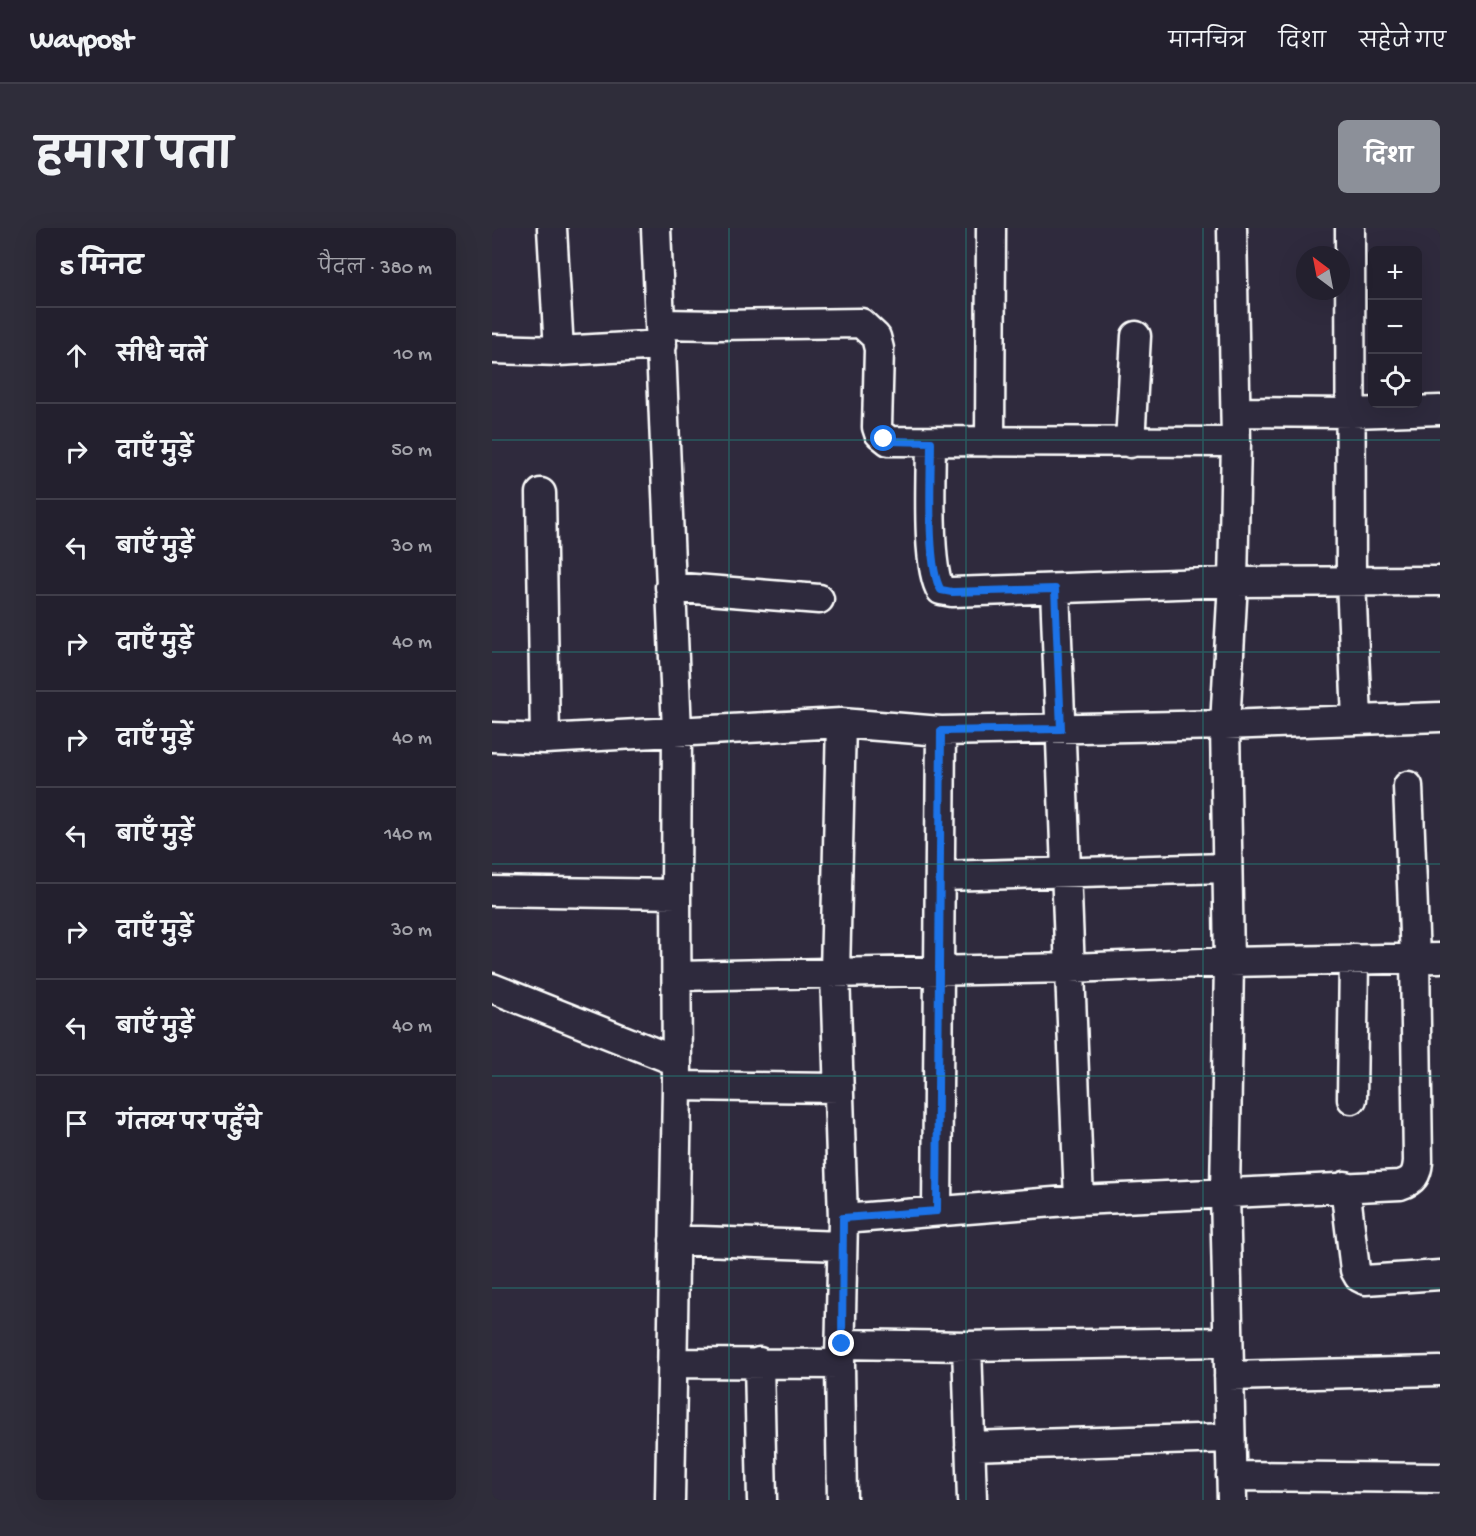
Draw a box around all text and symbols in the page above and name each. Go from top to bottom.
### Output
text: Waypost [30,25,133,58]
text: मानचित्र [1169,31,1246,56]
text: दिशा [1279,31,1326,56]
text: सहेजे गए [1359,31,1446,56]
button: दिशा [1338,120,1440,193]
text: हमारा पता [36,135,233,184]
north arrow [1296,246,1350,300]
map controls [1368,246,1422,408]
button: + [1368,246,1422,300]
text: 5 मिनट [60,254,143,285]
text: पैदल · 380 m [318,258,432,281]
button: − [1368,300,1422,354]
icon: ahead [60,339,93,372]
text: सीधे चलें [117,344,207,370]
text: 10 m [394,344,432,367]
button: locate [1368,354,1422,408]
route start [870,425,896,451]
icon: right [60,435,93,468]
text: दाएँ मुड़ें [117,440,193,466]
text: 50 m [391,440,432,463]
icon: left [60,531,93,564]
text: बाएँ मुड़ें [117,536,194,562]
text: 30 m [391,536,432,559]
icon: right [60,627,93,660]
text: दाएँ मुड़ें [117,632,193,658]
text: 40 m [392,632,432,655]
icon: right [60,723,93,756]
text: दाएँ मुड़ें [117,728,193,754]
text: 40 m [392,728,432,751]
icon: left [60,819,93,852]
text: बाएँ मुड़ें [117,824,194,850]
text: 140 m [384,824,432,847]
icon: right [60,915,93,948]
text: दाएँ मुड़ें [117,920,193,946]
text: 30 m [391,920,432,943]
icon: left [60,1011,93,1044]
text: बाएँ मुड़ें [117,1016,194,1042]
text: 40 m [392,1016,432,1039]
icon: arrive [60,1107,93,1140]
text: गंतव्य पर पहुँचे [117,1112,261,1138]
route end [828,1330,854,1356]

